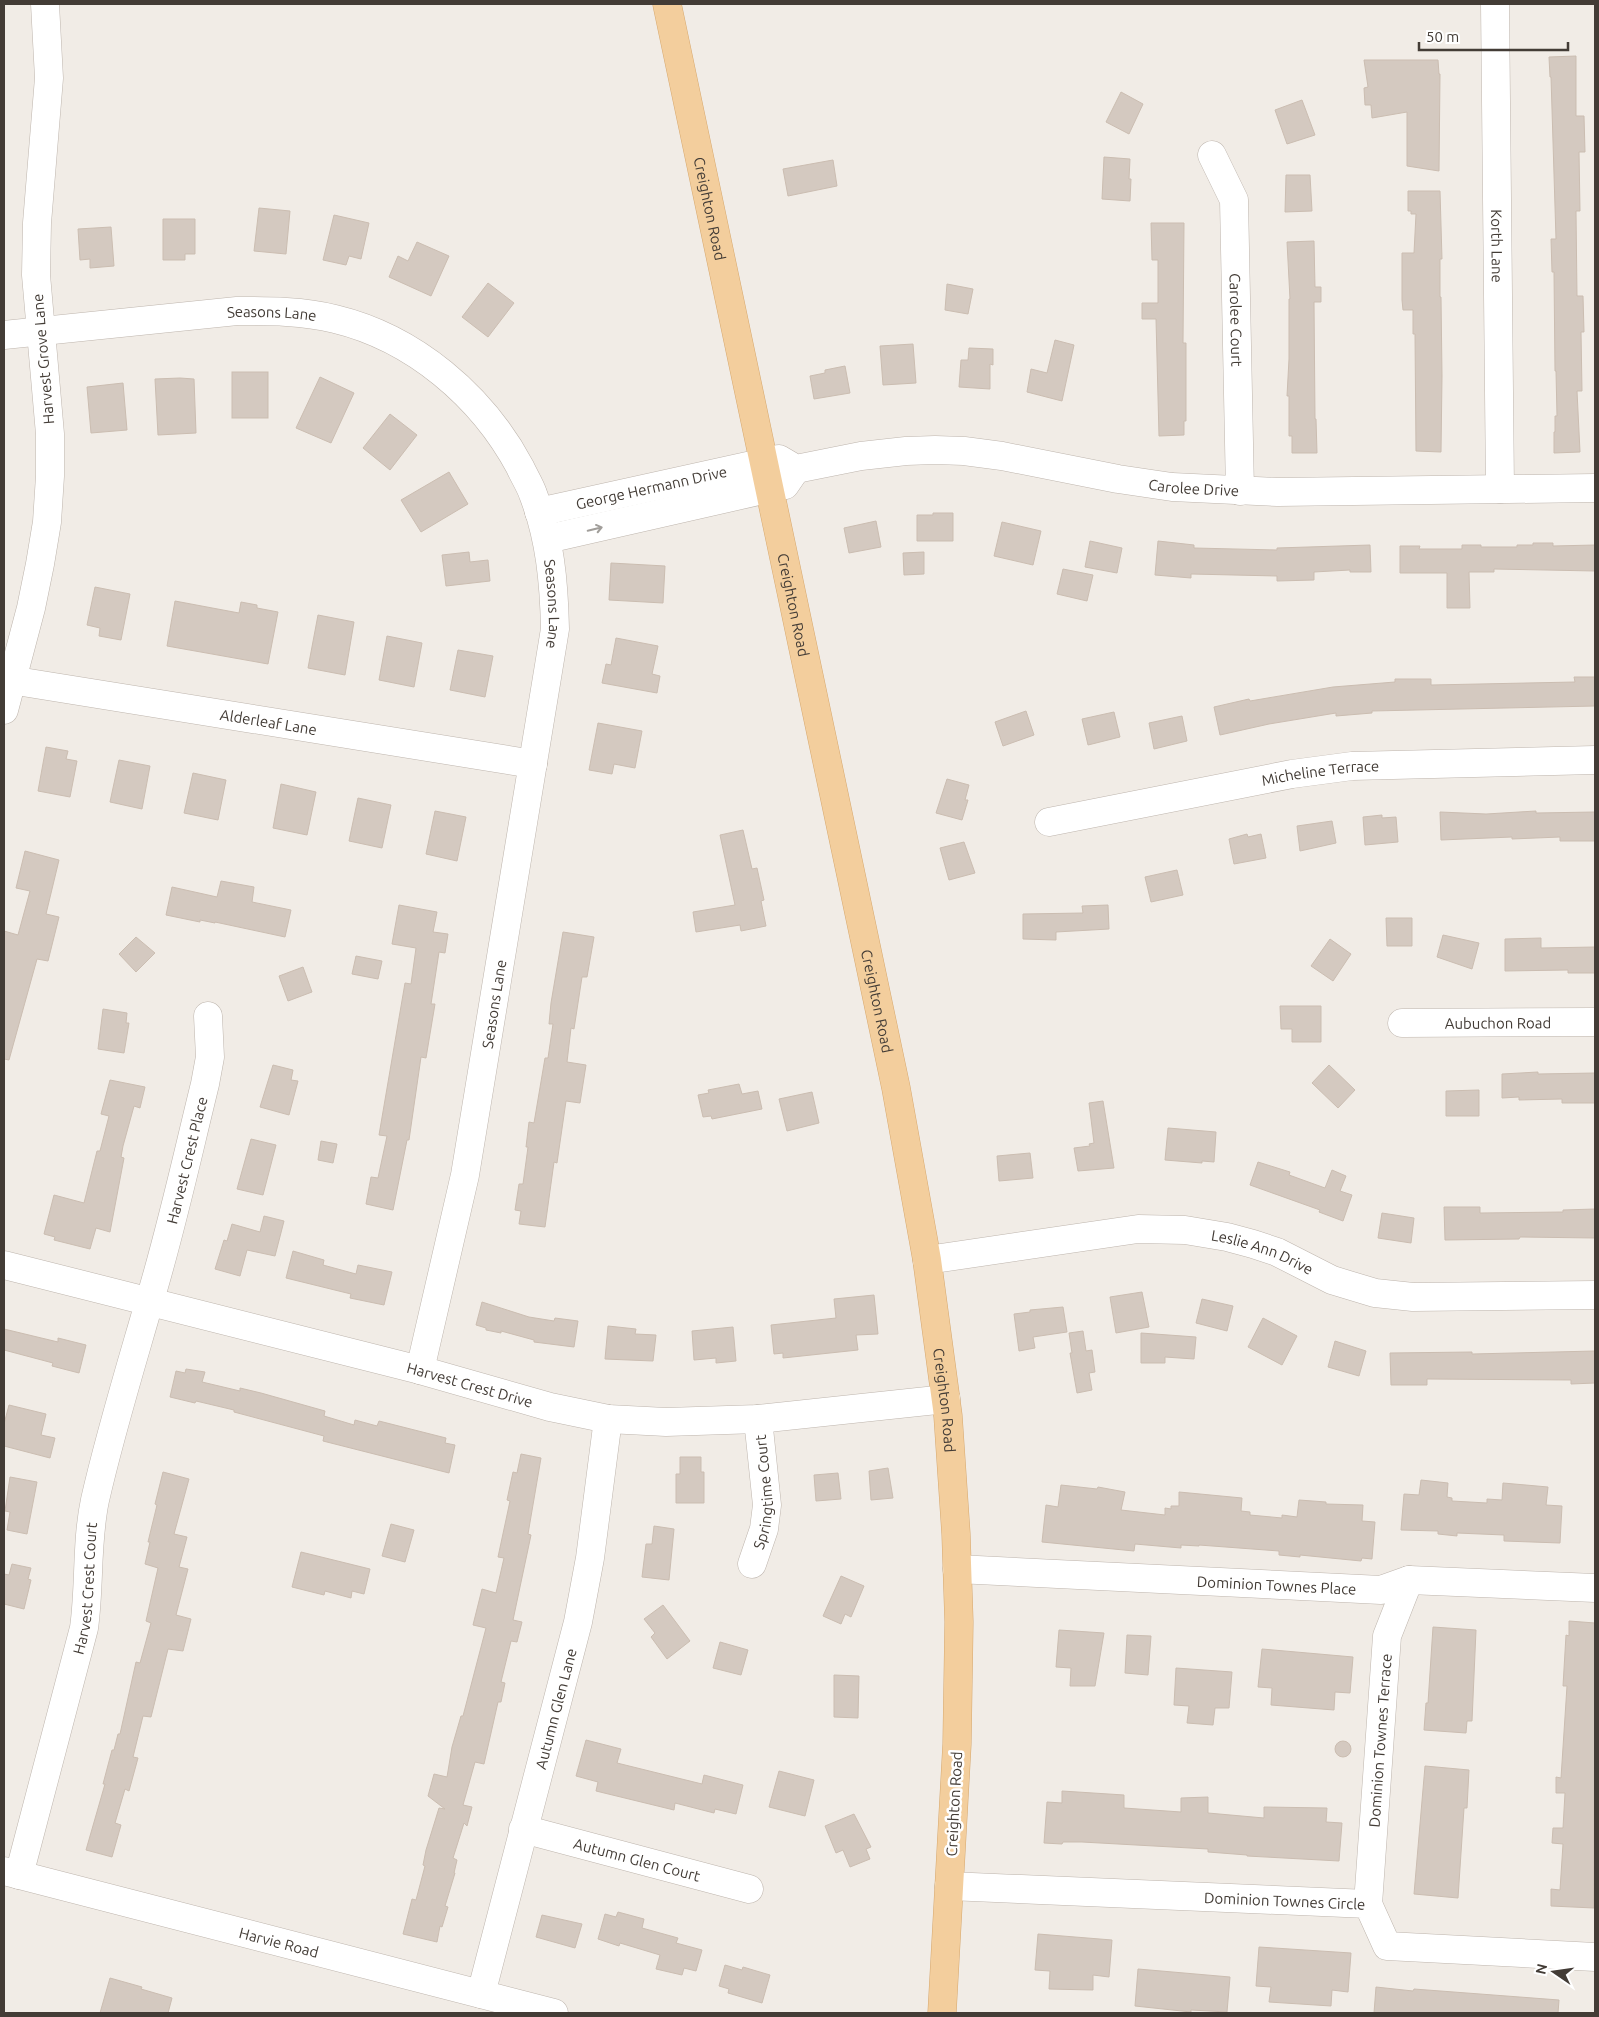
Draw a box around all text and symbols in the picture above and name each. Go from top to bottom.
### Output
scale bar [1419,20,1568,52]
text: 50 m [1426,28,1459,45]
street label: Creighton Road [691,155,729,262]
street label: Korth Lane [1489,209,1506,283]
street label: Carolee Court [1227,273,1246,367]
street label: Harvest Grove Lane [29,293,57,425]
street label: Seasons Lane [226,302,318,324]
street label: George Hermann Drive [574,462,728,512]
street label: Carolee Drive [1147,475,1239,499]
one-way arrow [586,524,602,533]
street label: Creighton Road [775,551,813,658]
street label: Seasons Lane [541,558,564,650]
street label: Alderleaf Lane [219,705,318,738]
street label: Micheline Terrace [1260,757,1379,788]
street label: Creighton Road [858,948,897,1054]
street label: Seasons Lane [479,958,509,1050]
street label: Aubuchon Road [1445,1014,1551,1031]
street label: Harvest Crest Place [163,1095,210,1226]
street label: Leslie Ann Drive [1210,1226,1316,1278]
street label: Creighton Road [930,1347,959,1453]
street label: Harvest Crest Drive [405,1359,535,1410]
street label: Springtime Court [749,1434,776,1551]
street label: Harvest Crest Court [69,1521,100,1656]
street label: Dominion Townes Place [1196,1572,1357,1597]
street label: Autumn Glen Lane [532,1646,579,1771]
street label: Dominion Townes Terrace [1365,1653,1394,1828]
street label: Creighton Road [943,1751,965,1857]
street label: Autumn Glen Court [572,1834,702,1884]
street label: Dominion Townes Circle [1204,1888,1366,1912]
street label: Harvie Road [237,1924,321,1960]
north arrow [1529,1947,1579,1997]
text: N [1532,1962,1550,1976]

